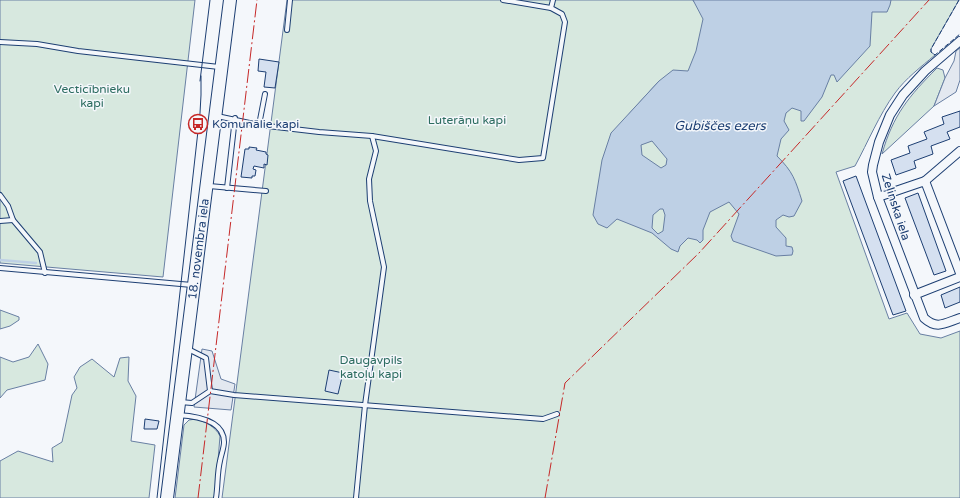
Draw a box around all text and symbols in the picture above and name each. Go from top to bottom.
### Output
park label: Vecticībnieku kapi [54,82,130,110]
bus stop icon: Komunālie kapi [187,113,209,135]
park label: Luterāņu kapi [428,113,506,127]
place label: Komunālie kapi [212,117,299,131]
water label: Gubiščes ezers [674,118,767,134]
street label: Zeļinska iela [879,172,913,242]
street label: 18. novembra iela [185,198,212,300]
park label: Daugavpils katoļu kapi [340,353,403,381]

